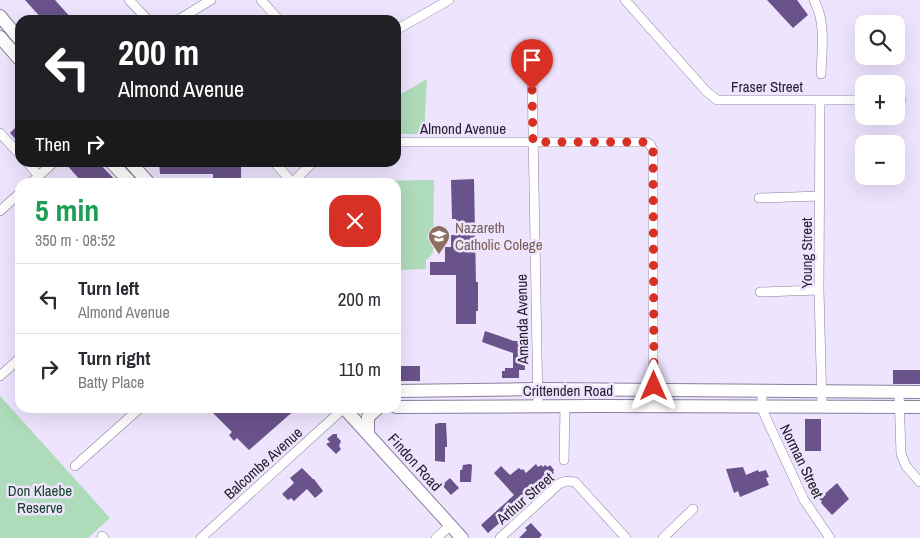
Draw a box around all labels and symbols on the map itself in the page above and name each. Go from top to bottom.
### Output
pin [511,39,553,90]
street label: Fraser Street [731,76,803,97]
street label: Almond Avenue [419,118,506,139]
place label: Nazareth Catholic Colege [455,217,543,255]
street label: Young Street [796,217,817,288]
school or university icon: Nazareth Catholic Colege [427,224,451,255]
street label: Amanda Avenue [511,274,533,365]
position arrow [627,359,679,411]
street label: Crittenden Road [523,380,613,401]
street label: Norman Street [775,420,829,502]
street label: Balcombe Avenue [219,422,307,504]
street label: Findon Road [383,429,447,495]
street label: Arthur Street [491,467,559,529]
park label: Don Klaebe Reserve [8,480,72,518]

